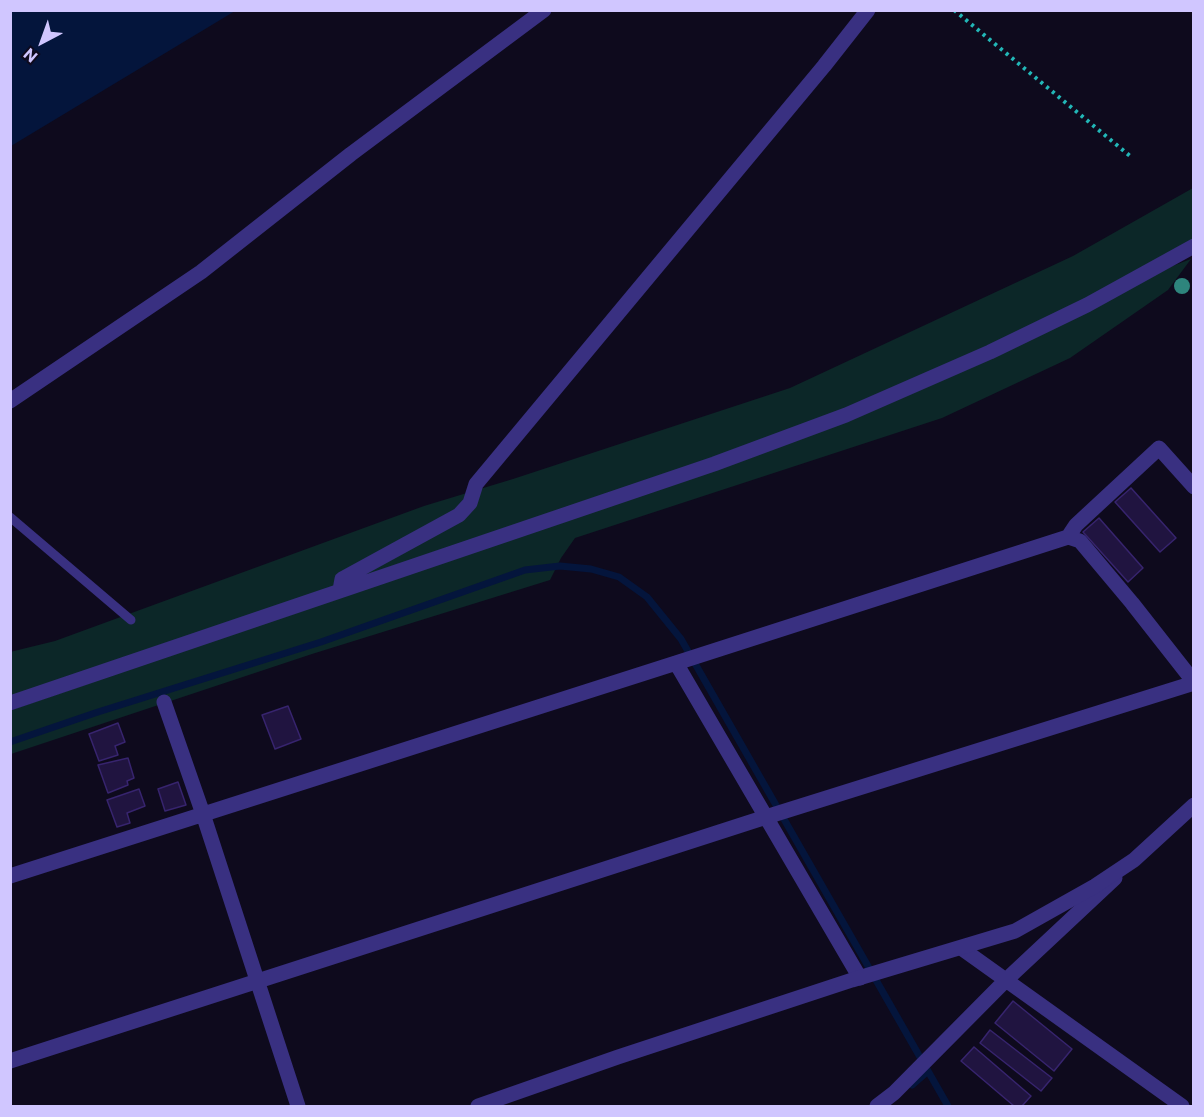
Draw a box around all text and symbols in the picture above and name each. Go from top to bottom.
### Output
north arrow [12,12,72,72]
text: N [19,45,41,67]

